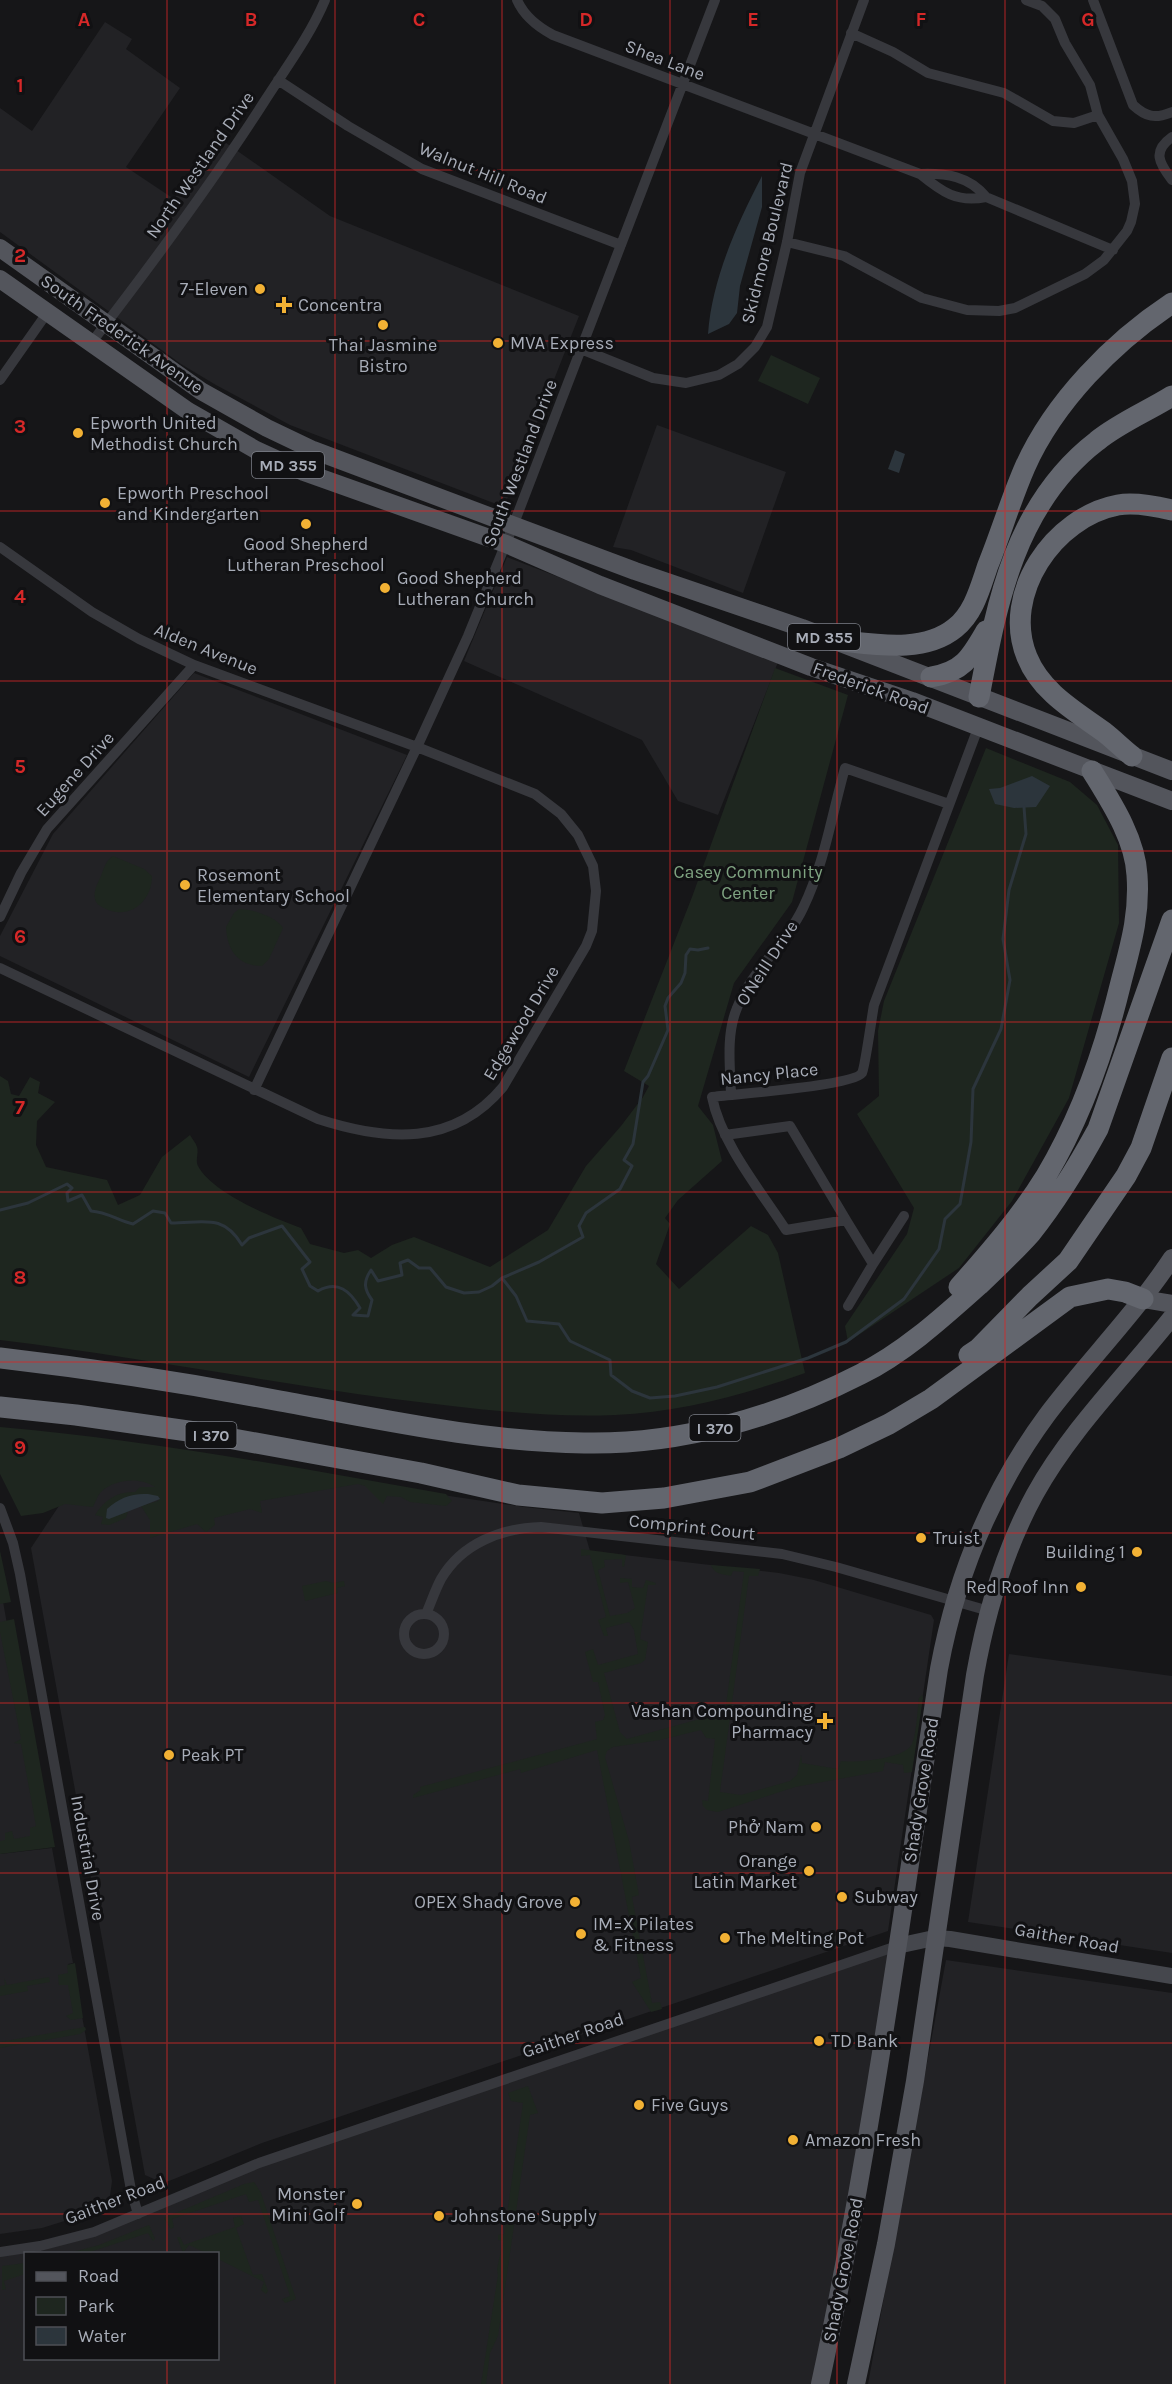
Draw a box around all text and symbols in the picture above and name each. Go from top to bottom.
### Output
text: A [78,8,91,31]
text: B [245,8,257,31]
text: C [413,8,425,31]
text: D [579,8,593,31]
text: E [747,8,759,31]
text: F [916,8,927,31]
text: G [1081,8,1095,31]
street label: Shea Lane [622,35,708,85]
text: 1 [16,74,24,97]
street label: North Westland Drive [141,87,259,243]
street label: Walnut Hill Road [416,137,550,209]
street label: Skidmore Boulevard [736,160,798,326]
text: 2 [14,244,26,267]
street label: South Frederick Avenue [36,270,208,398]
place label: 7-Eleven [180,278,248,300]
marker: 7-Eleven [253,282,267,296]
place label: Concentra [298,294,382,316]
marker: Concentra [275,296,293,314]
marker: Thai Jasmine Bistro [376,318,390,332]
place label: MVA Express [510,332,614,354]
place label: Thai Jasmine Bistro [329,334,437,377]
marker: MVA Express [491,336,505,350]
street label: South Westland Drive [478,376,562,550]
place label: Epworth United Methodist Church [90,412,238,455]
text: 3 [14,415,26,438]
marker: Epworth United Methodist Church [71,426,85,440]
road number: MD 355 [252,452,324,478]
place label: Epworth Preschool and Kindergarten [117,482,269,525]
marker: Epworth Preschool and Kindergarten [98,496,112,510]
marker: Good Shepherd Lutheran Preschool [299,517,313,531]
place label: Good Shepherd Lutheran Preschool [227,533,385,576]
place label: Good Shepherd Lutheran Church [397,567,534,610]
marker: Good Shepherd Lutheran Church [378,581,392,595]
text: 4 [14,585,26,608]
street label: Alden Avenue [151,618,261,680]
road number: MD 355 [788,624,860,650]
street label: Frederick Road [810,657,932,719]
street label: Eugene Drive [31,727,119,821]
text: 5 [14,755,26,778]
park label: Casey Community Center [673,861,823,904]
place label: Rosemont Elementary School [197,864,350,907]
marker: Rosemont Elementary School [178,878,192,892]
street label: O'Neill Drive [731,916,803,1010]
text: 6 [14,925,26,948]
street label: Edgewood Drive [478,962,564,1084]
street label: Nancy Place [719,1058,819,1090]
text: 7 [15,1096,25,1119]
text: 8 [14,1266,26,1289]
road number: I 370 [690,1415,740,1441]
road number: I 370 [186,1422,236,1448]
text: 9 [14,1436,26,1459]
street label: Comprint Court [628,1509,757,1545]
place label: Truist [933,1527,980,1549]
marker: Truist [914,1531,928,1545]
place label: Building 1 [1045,1541,1125,1563]
marker: Building 1 [1130,1545,1144,1559]
place label: Red Roof Inn [966,1576,1069,1598]
marker: Red Roof Inn [1074,1580,1088,1594]
place label: Vashan Compounding Pharmacy [631,1700,814,1743]
marker: Vashan Compounding Pharmacy [818,1714,832,1728]
street label: Shady Grove Road [899,1716,943,1864]
place label: Peak PT [181,1744,244,1766]
marker: Peak PT [162,1748,176,1762]
street label: Industrial Drive [66,1794,110,1922]
place label: Phở Nam [728,1816,804,1838]
marker: Phở Nam [809,1820,823,1834]
place label: Orange Latin Market [694,1850,797,1893]
marker: Orange Latin Market [802,1864,816,1878]
place label: Subway [854,1886,918,1908]
marker: Subway [835,1890,849,1904]
place label: OPEX Shady Grove [414,1891,563,1913]
marker: OPEX Shady Grove [568,1895,582,1909]
place label: IM=X Pilates & Fitness [593,1913,694,1956]
street label: Gaither Road [1013,1918,1121,1958]
marker: IM=X Pilates & Fitness [574,1927,588,1941]
place label: The Melting Pot [737,1927,864,1949]
marker: The Melting Pot [718,1931,732,1945]
street label: Gaither Road [519,2007,627,2063]
place label: TD Bank [831,2030,898,2052]
marker: TD Bank [812,2034,826,2048]
place label: Five Guys [651,2094,729,2116]
marker: Five Guys [632,2098,646,2112]
place label: Amazon Fresh [805,2129,921,2151]
marker: Amazon Fresh [786,2133,800,2147]
street label: Gaither Road [62,2171,168,2229]
place label: Monster Mini Golf [271,2183,346,2226]
street label: Shady Grove Road [818,2196,868,2344]
marker: Monster Mini Golf [350,2197,364,2211]
place label: Johnstone Supply [451,2205,597,2227]
marker: Johnstone Supply [432,2209,446,2223]
legend [24,2252,219,2360]
text: Road [78,2265,119,2287]
text: Park [78,2295,115,2317]
text: Water [78,2325,126,2347]

